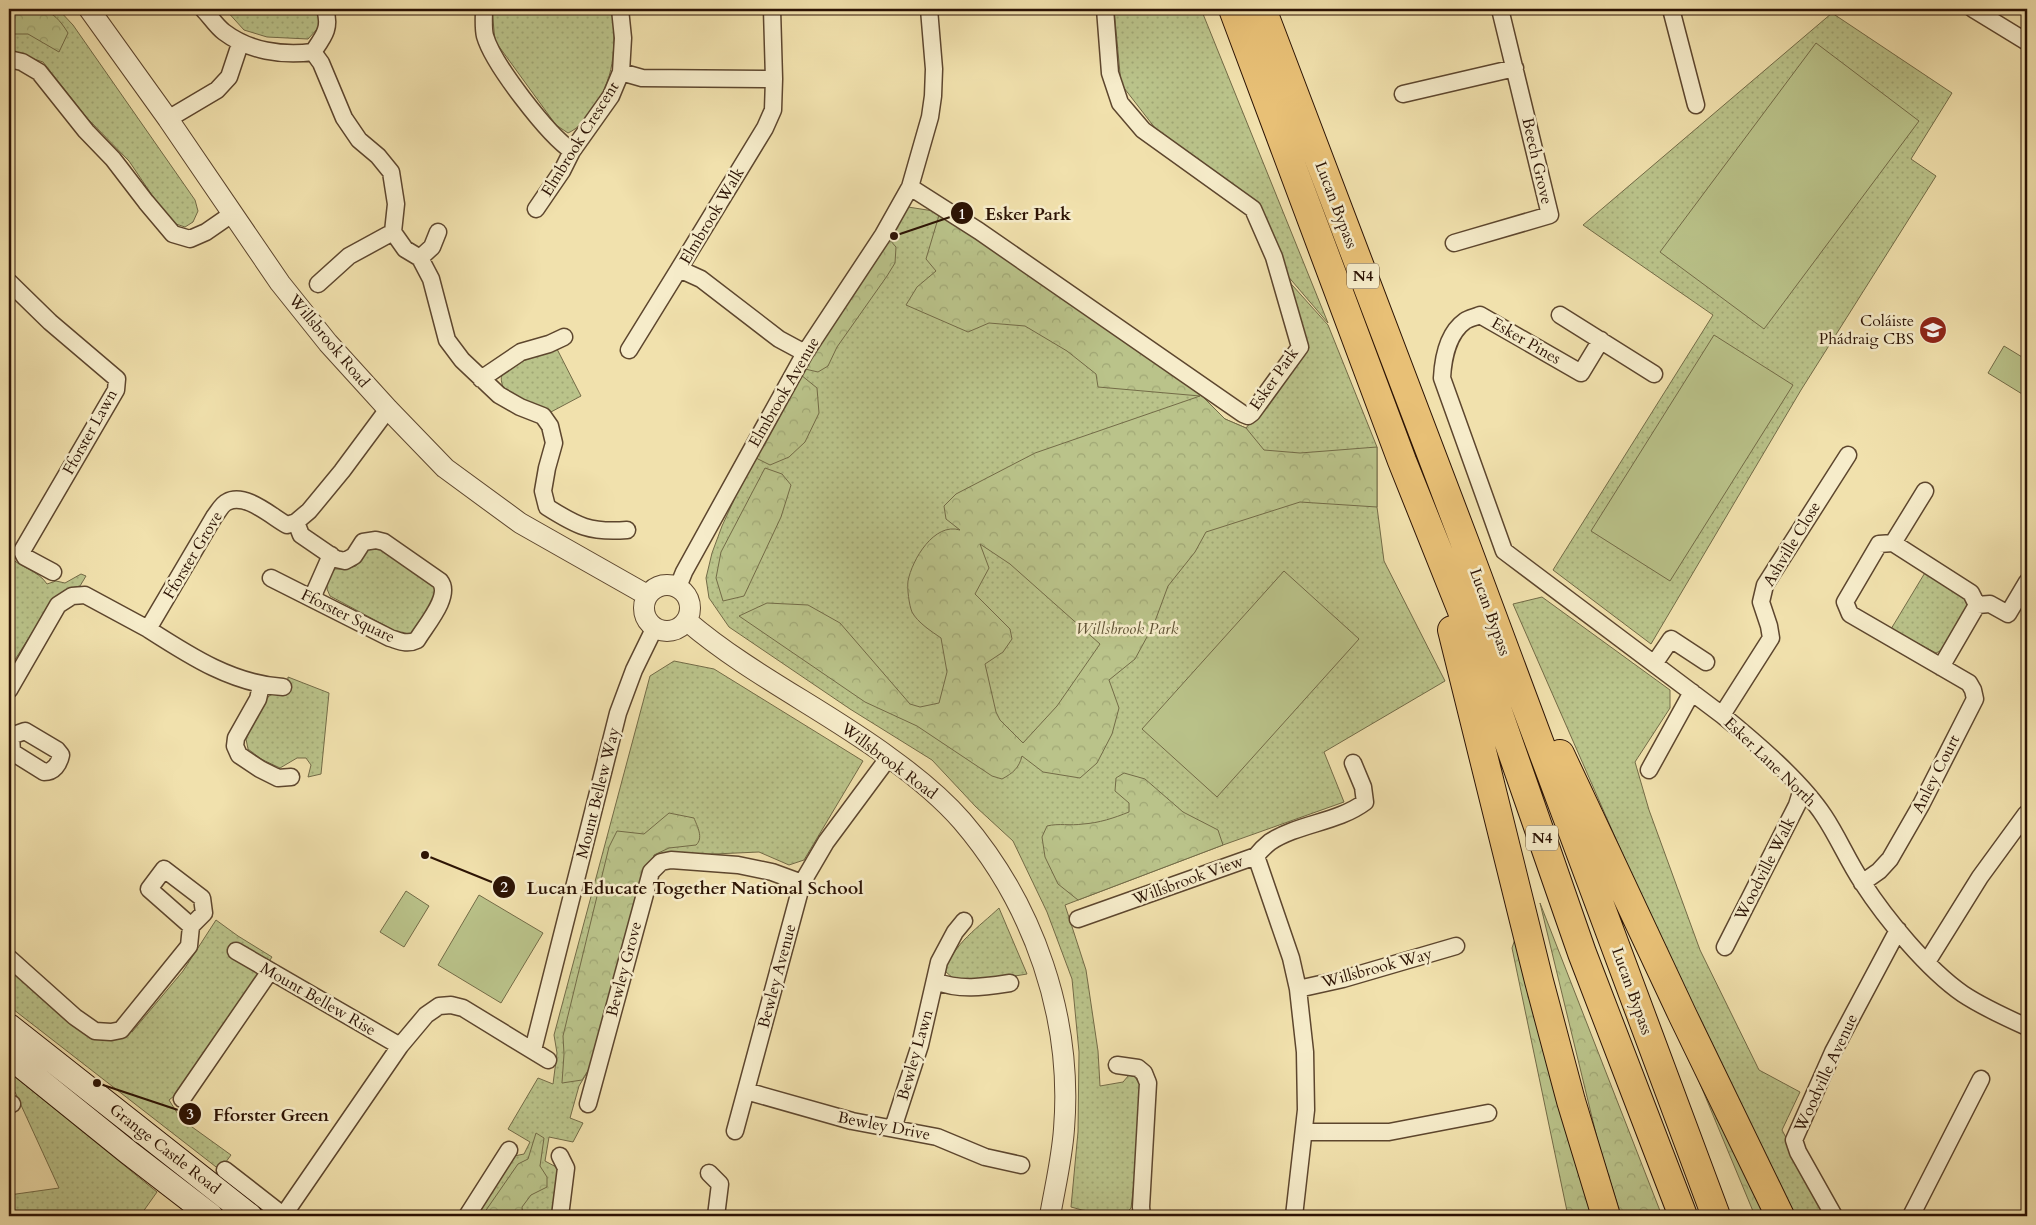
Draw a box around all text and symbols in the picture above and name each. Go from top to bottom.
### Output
street label: Elmbrook Crescent [536,77,624,201]
street label: Beech Grove [1516,116,1558,206]
street label: Lucan Bypass [1309,158,1363,252]
street label: Elmbrook Walk [674,163,750,269]
callout: Esker Park [949,197,1081,230]
text: Esker Park [985,202,1072,227]
text: 1 [958,204,966,224]
road number: N4 [1347,264,1379,288]
street label: Willsbrook Road [283,289,375,393]
place label: Coláiste Phádraig CBS [1819,310,1914,350]
street label: Esker Pines [1487,312,1565,370]
school or university icon: Coláiste Phádraig CBS [1918,315,1948,345]
street label: Elmbrook Avenue [743,333,825,451]
street label: Esker Park [1244,343,1304,415]
street label: Fforster Lawn [57,385,123,479]
street label: Ashville Close [1758,497,1826,591]
street label: Fforster Grove [158,507,228,603]
street label: Lucan Bypass [1464,565,1516,659]
street label: Fforster Square [297,584,399,648]
park label: Willsbrook Park [1076,618,1178,640]
street label: Esker Lane North [1719,712,1821,812]
street label: Willsbrook Road [835,717,942,805]
street label: Mount Bellew Way [571,724,625,861]
street label: Anley Court [1907,731,1965,817]
street label: Woodville Walk [1729,813,1801,925]
road number: N4 [1526,826,1558,850]
street label: Willsbrook View [1129,850,1247,911]
callout: Lucan Educate Together National School [491,871,873,904]
text: Lucan Educate Together National School [526,876,864,901]
text: 2 [500,877,508,897]
street label: Bewley Grove [601,919,647,1019]
street label: Bewley Avenue [753,922,801,1030]
street label: Willsbrook Way [1318,943,1435,994]
street label: Lucan Bypass [1606,944,1658,1038]
street label: Mount Bellew Rise [256,957,380,1041]
street label: Bewley Lawn [892,1007,938,1103]
street label: Woodville Avenue [1789,1010,1863,1136]
callout: Fforster Green [178,1098,339,1131]
street label: Grange Castle Road [105,1099,225,1200]
text: Fforster Green [213,1103,330,1128]
text: 3 [186,1104,194,1124]
street label: Bewley Drive [836,1106,932,1146]

